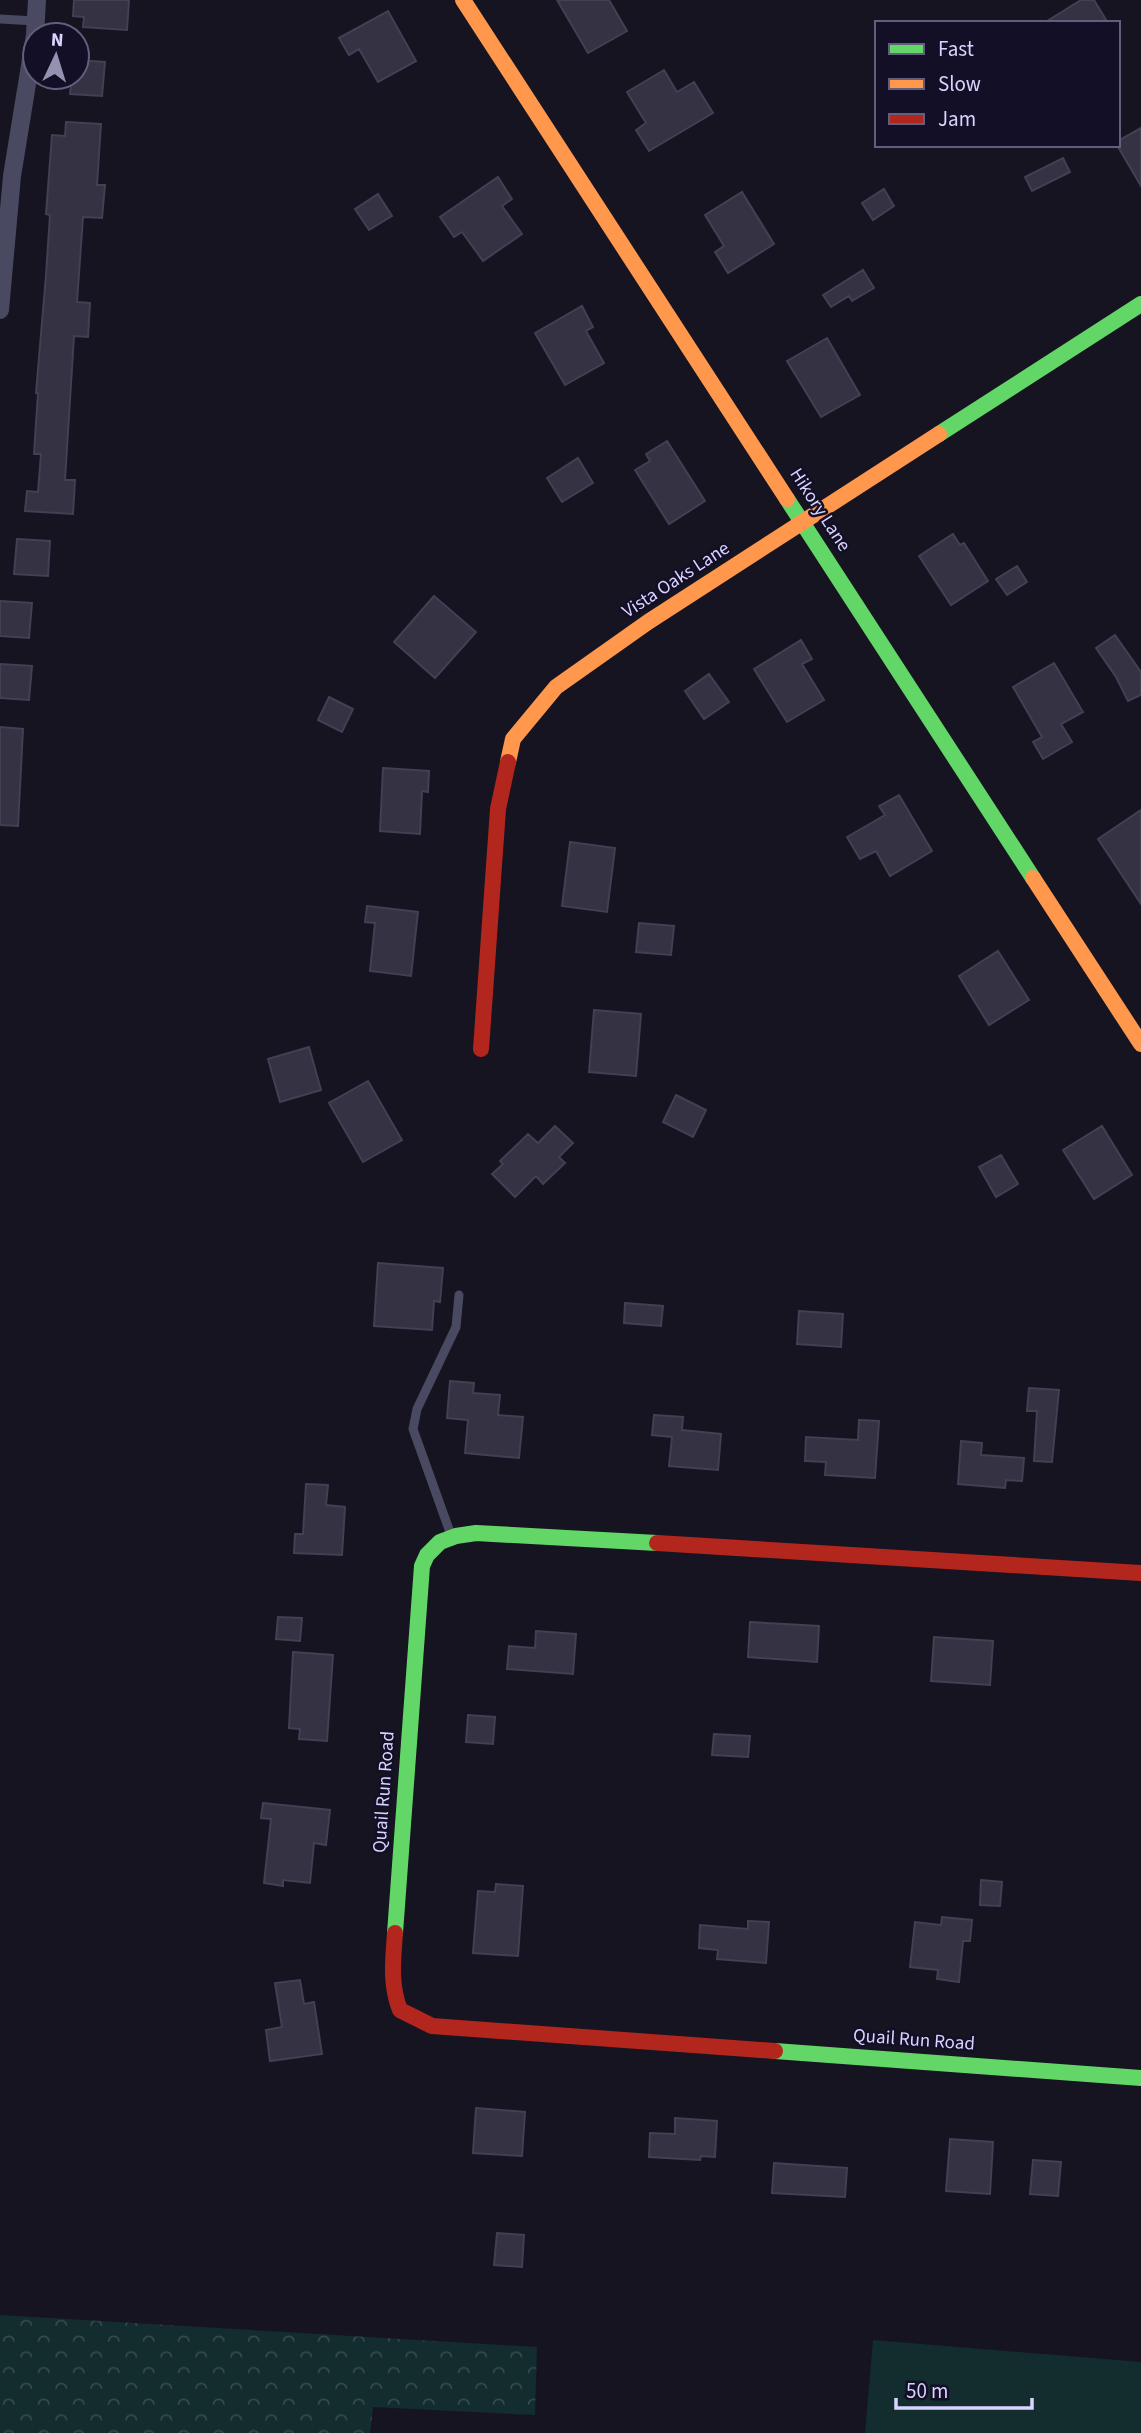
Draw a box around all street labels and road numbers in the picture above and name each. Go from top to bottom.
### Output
street label: Hikory Lane [783,463,857,557]
street label: Vista Oaks Lane [617,535,735,625]
street label: Quail Run Road [366,1730,402,1854]
street label: Quail Run Road [852,2022,976,2058]

